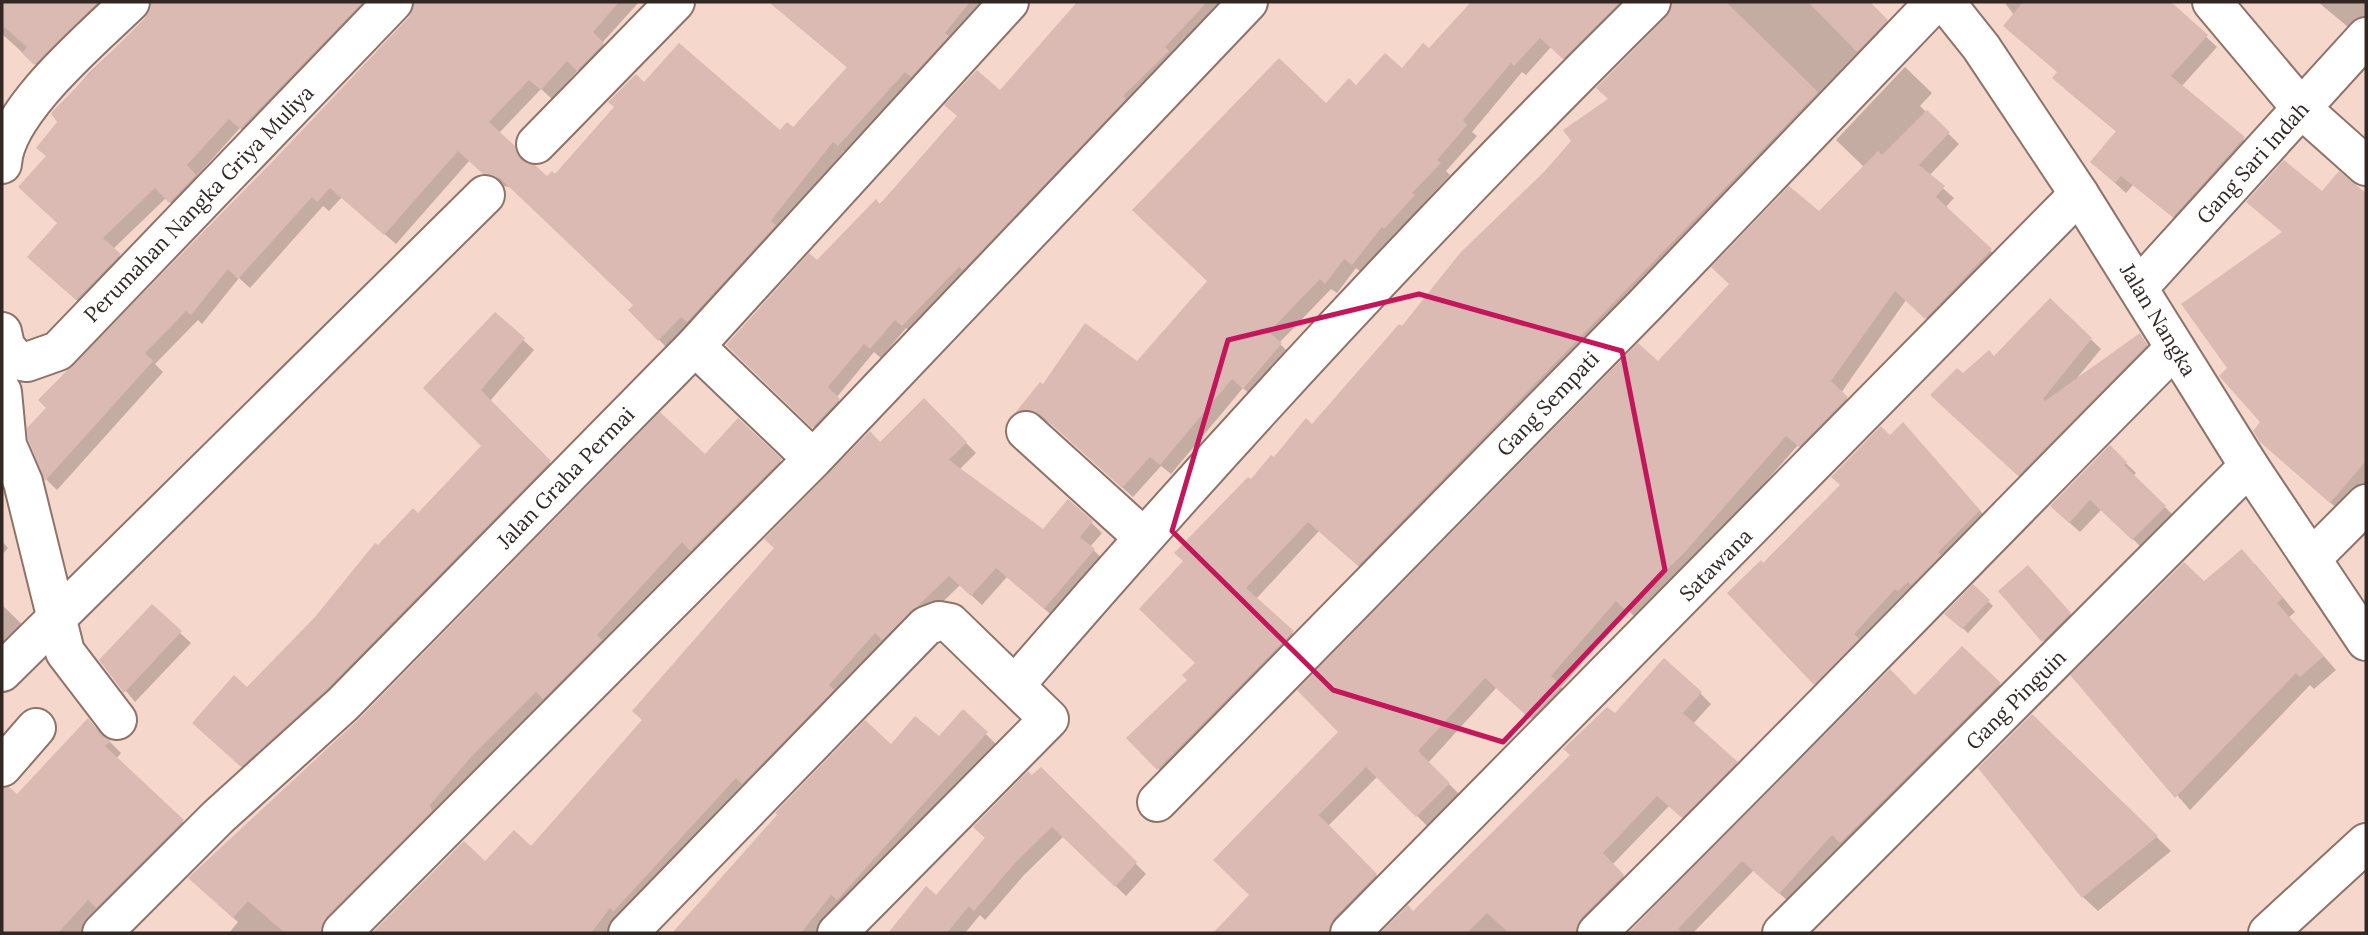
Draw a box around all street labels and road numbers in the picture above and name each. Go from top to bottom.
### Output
street label: Perumahan Nangka Griya Muliya [78,79,319,328]
street label: Gang Sari Indah [2191,96,2315,229]
street label: Jalan Nangka [2114,258,2203,381]
street label: Gang Sempati [1491,345,1605,462]
street label: Jalan Graha Permai [491,401,640,555]
street label: Satawana [1673,522,1758,607]
street label: Gang Pinguin [1960,644,2072,755]

